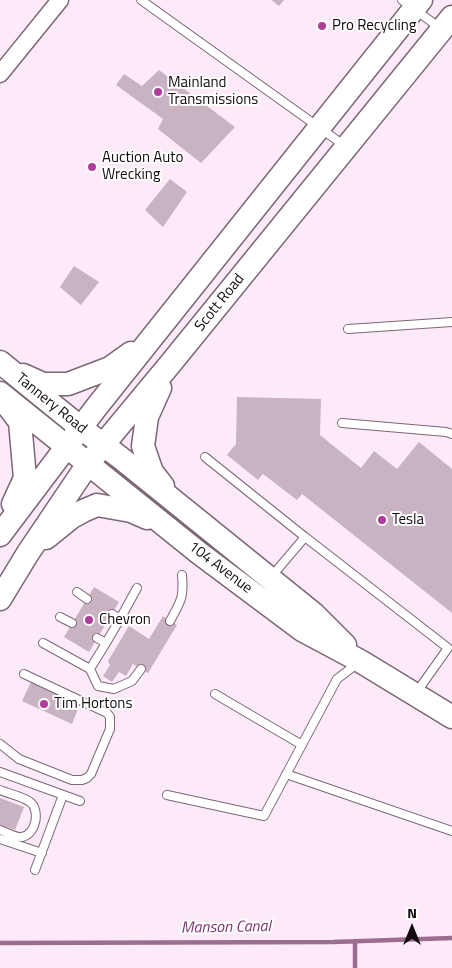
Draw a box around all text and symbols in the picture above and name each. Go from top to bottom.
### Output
place label: Pro Recycling [332,17,417,35]
marker: Pro Recycling [316,20,328,32]
place label: Mainland Transmissions [168,74,258,109]
marker: Mainland Transmissions [152,86,164,98]
place label: Auction Auto Wrecking [102,149,183,184]
marker: Auction Auto Wrecking [86,161,98,173]
street label: Scott Road [191,271,249,335]
street label: Tannery Road [12,370,90,438]
place label: Tesla [392,511,424,529]
marker: Tesla [376,514,388,526]
street label: 104 Avenue [184,538,256,598]
place label: Chevron [99,611,151,629]
marker: Chevron [83,614,95,626]
place label: Tim Hortons [54,695,132,713]
marker: Tim Hortons [38,698,50,710]
text: N [407,902,417,923]
north arrow [387,903,437,953]
water label: Manson Canal [181,918,271,938]

